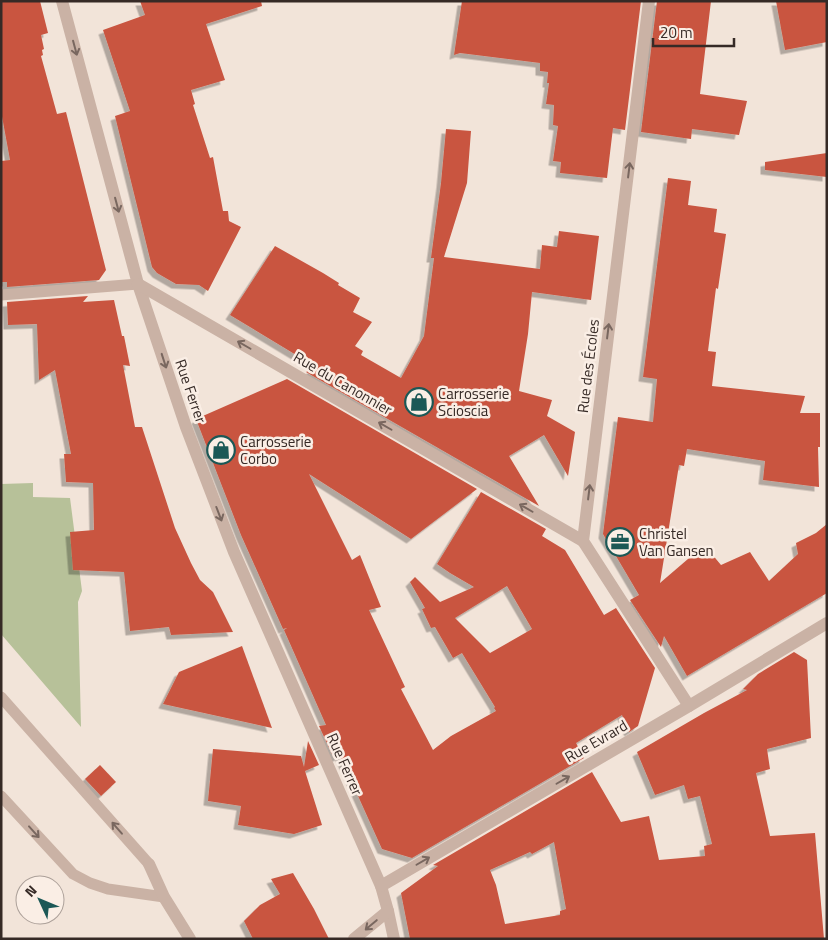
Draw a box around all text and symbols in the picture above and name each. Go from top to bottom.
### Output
scale bar [653,15,734,47]
text: 20 m [660,21,693,44]
one-way arrow [70,40,80,56]
one-way arrow [624,162,634,178]
one-way arrow [113,197,122,213]
street label: Rue des Écoles [571,318,605,414]
one-way arrow [604,323,614,339]
one-way arrow [238,340,252,350]
street label: Rue du Canonnier [289,345,397,421]
one-way arrow [160,352,169,368]
street label: Rue Ferrer [169,356,213,426]
place label: Carrosserie Scioscia [438,382,509,422]
shop icon: Carrosserie Scioscia [404,387,434,417]
one-way arrow [379,421,393,431]
place label: Carrosserie Corbo [240,430,311,470]
shop icon: Carrosserie Corbo [206,435,236,465]
one-way arrow [584,484,594,500]
one-way arrow [519,502,534,512]
one-way arrow [215,505,224,521]
place label: Christel Van Gansen [639,522,714,562]
office icon: Christel Van Gansen [605,527,635,557]
street label: Rue Evrard [560,714,632,768]
street label: Rue Ferrer [321,729,369,799]
one-way arrow [556,774,570,784]
one-way arrow [111,821,123,834]
one-way arrow [28,825,40,838]
one-way arrow [416,856,430,866]
north arrow [15,875,65,925]
text: N [19,880,41,901]
one-way arrow [365,919,378,930]

